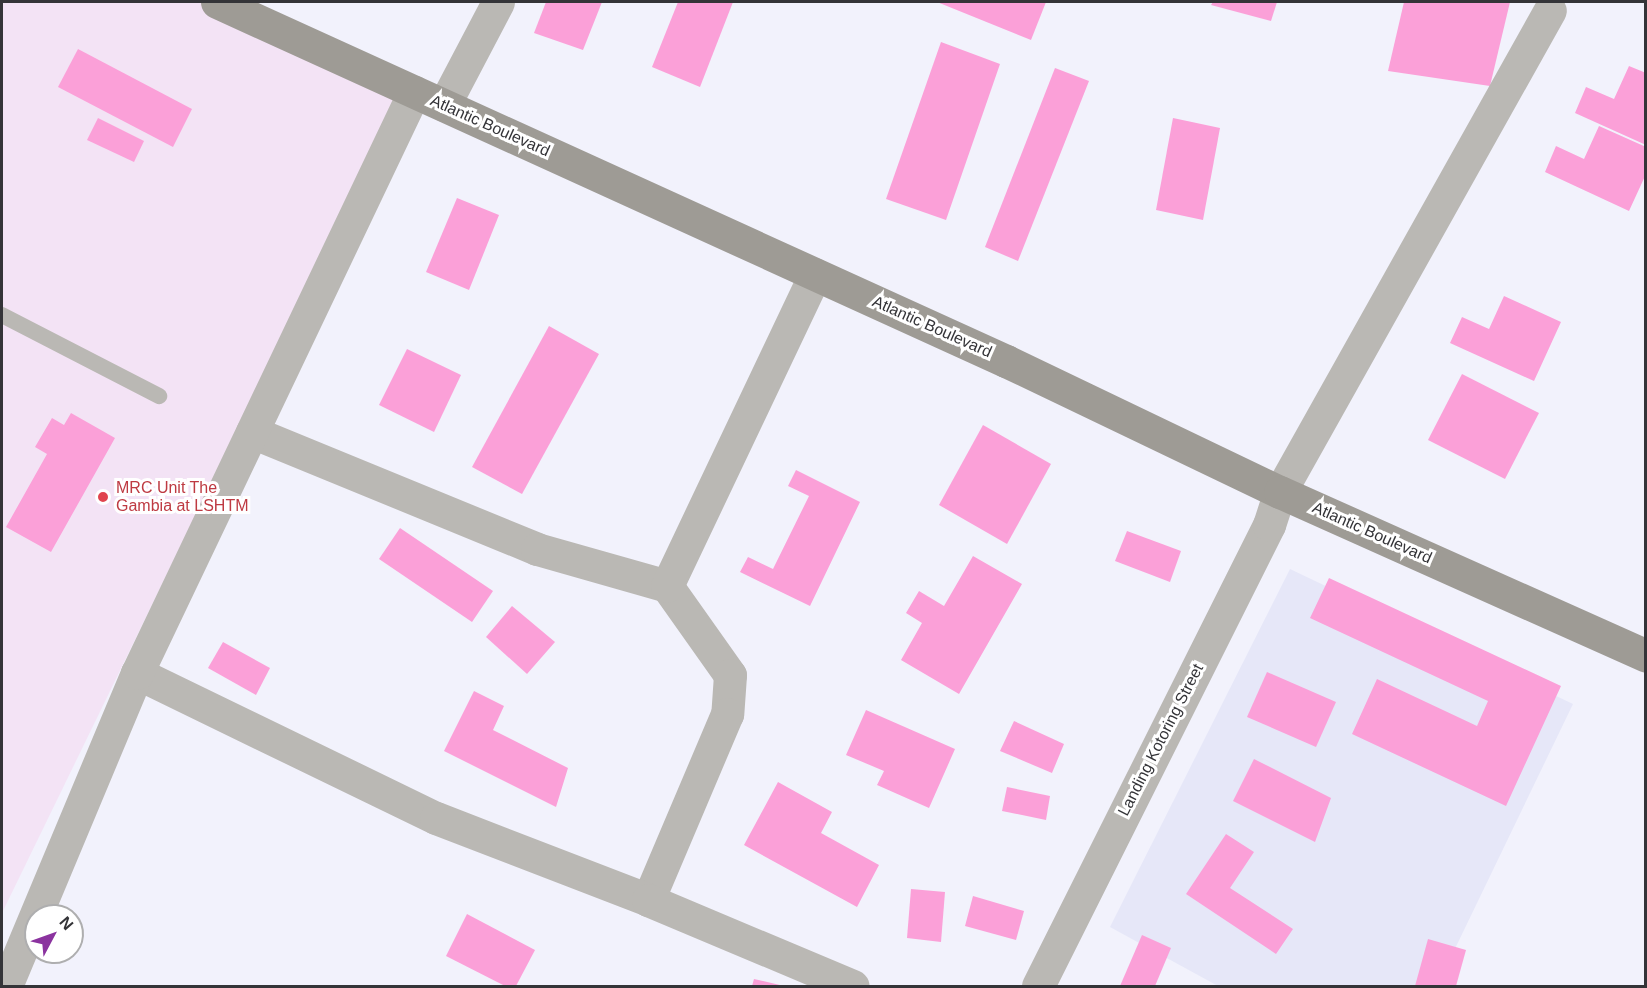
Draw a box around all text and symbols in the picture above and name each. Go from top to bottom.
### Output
street label: Atlantic Boulevard [427,91,553,161]
street label: Atlantic Boulevard [869,292,995,362]
place label: MRC Unit The Gambia at LSHTM [116,478,248,516]
marker: MRC Unit The Gambia at LSHTM [94,488,112,506]
street label: Atlantic Boulevard [1309,498,1435,568]
street label: Landing Kotoring Street [1114,661,1208,819]
north arrow [24,904,84,964]
text: N [56,913,77,933]

